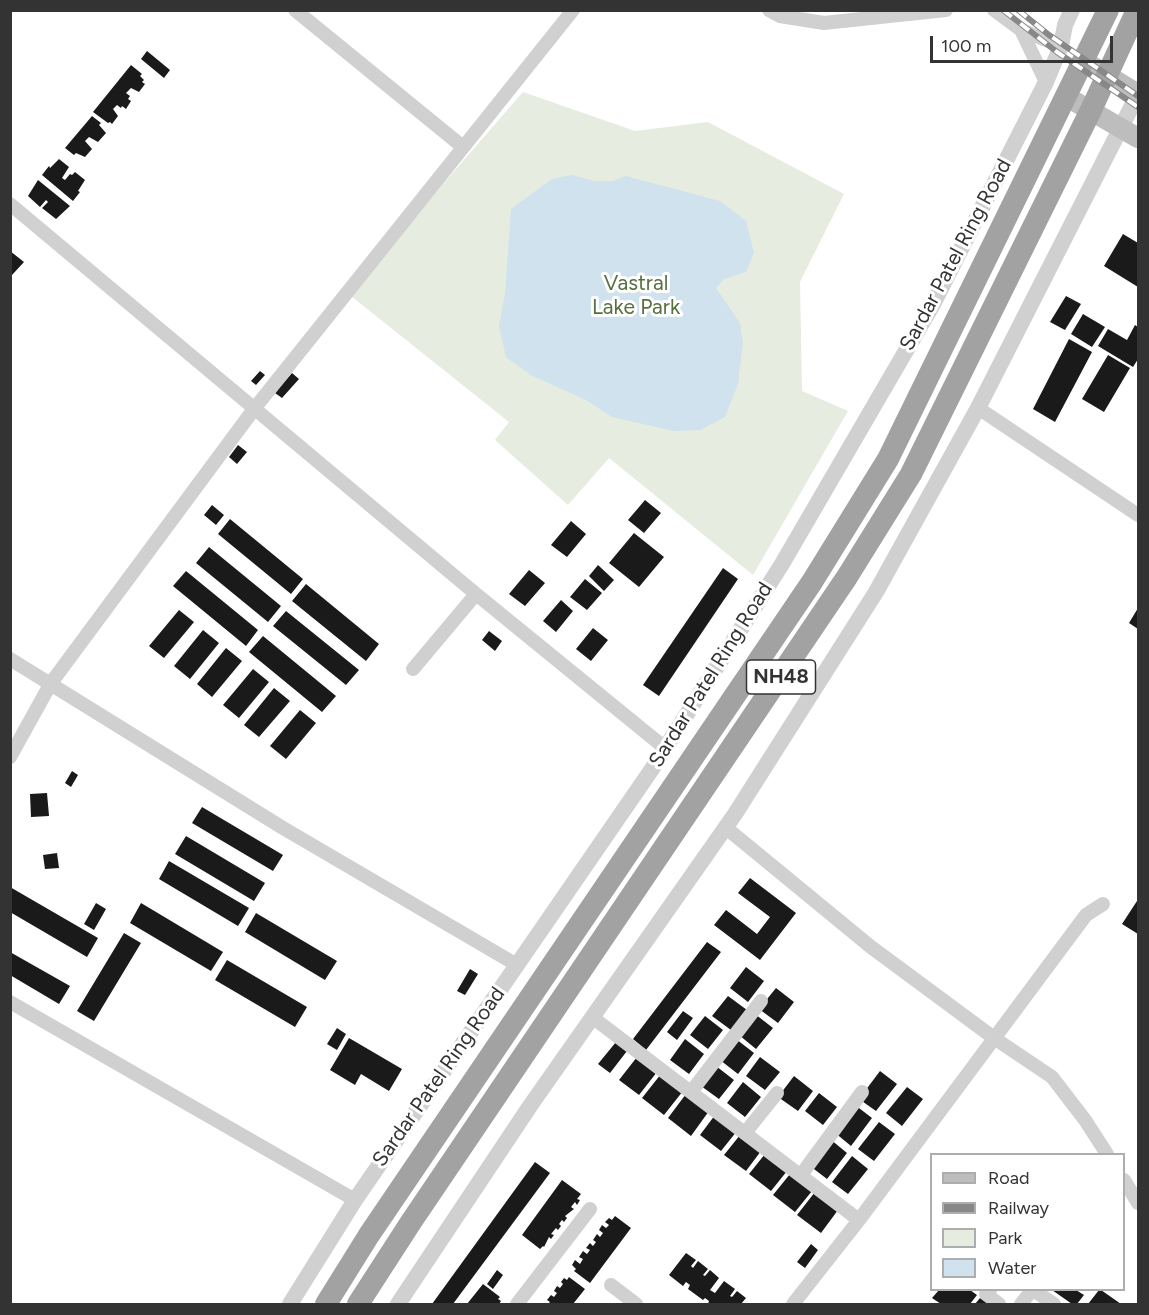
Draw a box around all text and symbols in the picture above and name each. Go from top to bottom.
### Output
scale bar [933,24,1116,62]
text: 100 m [941,35,991,57]
street label: Sardar Patel Ring Road [895,155,1017,355]
park label: Vastral Lake Park [592,271,680,321]
street label: Sardar Patel Ring Road [644,578,778,772]
road number: NH48 [746,660,816,694]
street label: Sardar Patel Ring Road [367,982,511,1172]
legend [930,1153,1125,1291]
text: Road [988,1167,1029,1189]
text: Railway [988,1197,1049,1219]
text: Park [988,1227,1022,1249]
text: Water [988,1257,1036,1279]

